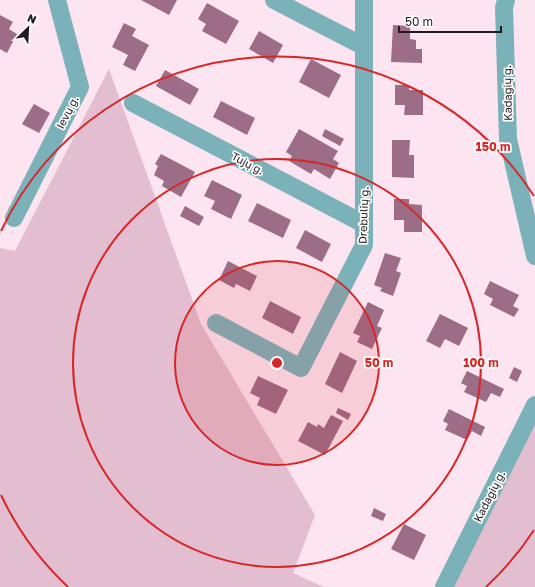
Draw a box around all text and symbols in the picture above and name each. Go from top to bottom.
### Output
north arrow [8,8,48,48]
scale bar [399,8,501,34]
text: N [26,11,39,26]
text: 50 m [405,14,433,29]
street label: Kadagių g. [500,65,514,121]
street label: Ievų g. [53,93,81,131]
text: 150 m [476,139,510,154]
street label: Tujų g. [230,149,266,177]
street label: Drebulių g. [355,186,371,244]
text: 50 m [365,355,393,370]
text: 100 m [463,355,499,370]
centre of rings [270,356,284,370]
street label: Kadagių g. [471,468,507,524]

